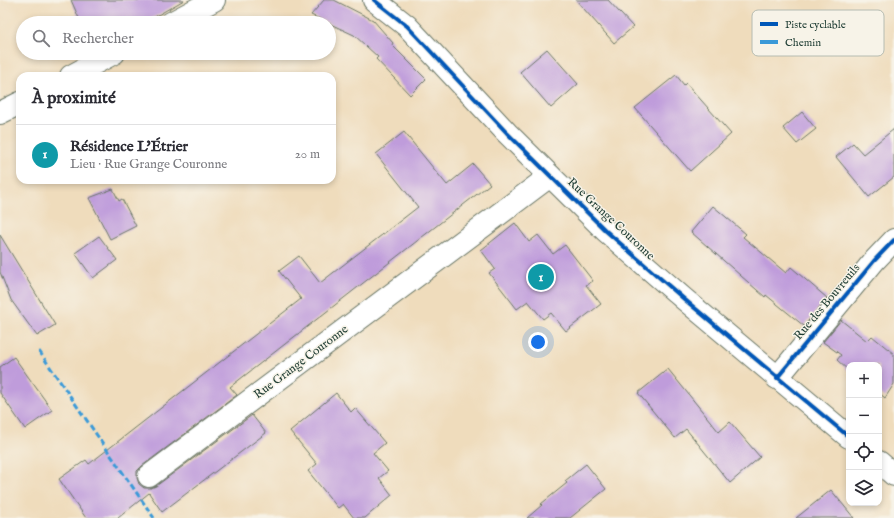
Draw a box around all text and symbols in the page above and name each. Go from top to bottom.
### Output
legend [752,10,884,56]
search box [16,16,336,60]
text: Piste cyclable [785,18,846,32]
icon: search [30,27,52,49]
text: Rechercher [62,29,134,48]
text: Chemin [785,36,821,50]
text: À proximité [32,88,116,109]
text: Résidence L'Étrier [70,137,188,156]
text: 1 [43,146,47,163]
text: 20 m [295,146,320,163]
text: Lieu · Rue Grange Couronne [70,156,227,173]
street label: Rue Grange Couronne [564,175,658,264]
street label: Rue des Bouvreuils [791,261,863,343]
pin: 1 [528,262,554,292]
street label: Rue Grange Couronne [251,321,351,402]
your location [528,332,548,352]
map controls [846,362,882,506]
button: + [846,362,882,398]
button: − [846,398,882,434]
button: locate [846,434,882,470]
button: layers [846,470,882,506]

